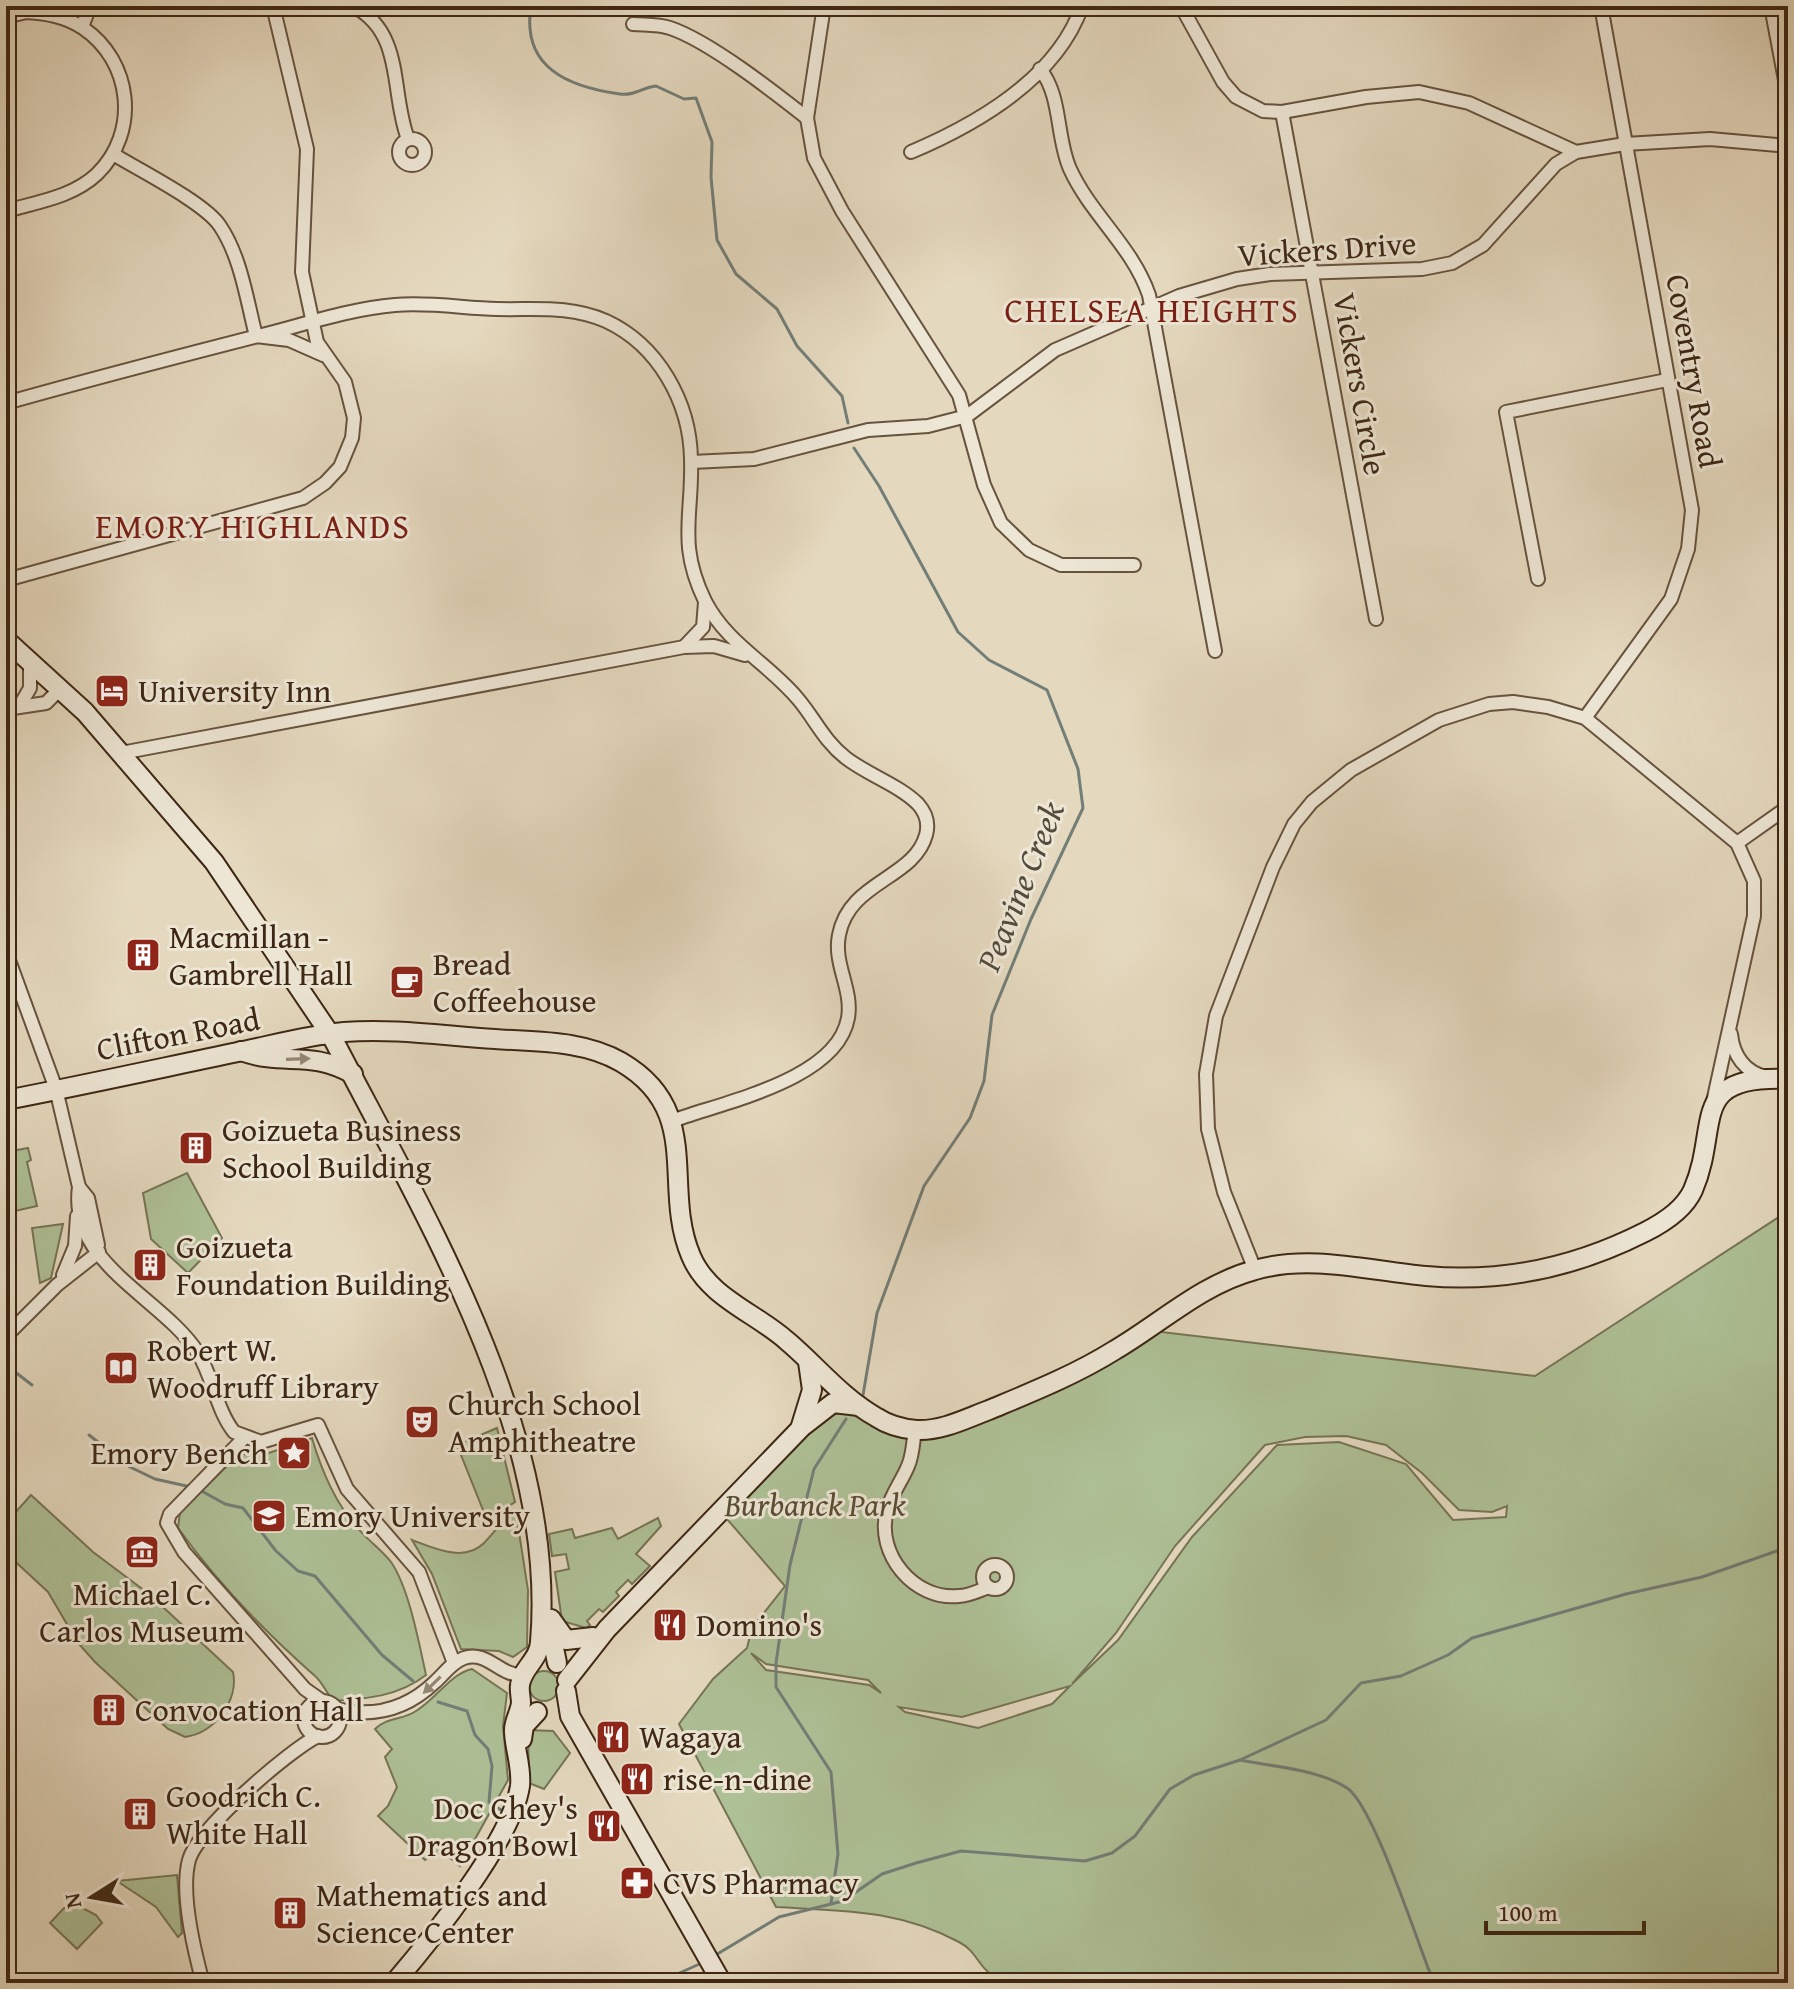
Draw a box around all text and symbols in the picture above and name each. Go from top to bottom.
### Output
street label: Vickers Drive [1236,219,1418,278]
street label: Coventry Road [1654,270,1735,471]
district label: CHELSEA HEIGHTS [1004,285,1300,334]
street label: Vickers Circle [1321,289,1400,479]
district label: EMORY HIGHLANDS [95,501,411,550]
place label: University Inn [138,667,331,714]
hotel icon: University Inn [93,672,131,710]
water label: Peavine Creek [963,793,1076,979]
place label: Macmillan - Gambrell Hall [169,913,353,997]
building icon: Macmillan - Gambrell Hall [124,936,162,974]
place label: Bread Coffeehouse [433,940,597,1024]
cafe icon: Bread Coffeehouse [388,963,426,1001]
street label: Clifton Road [92,995,263,1072]
one-way arrow [286,1052,311,1065]
place label: Goizueta Business School Building [222,1106,462,1190]
building icon: Goizueta Business School Building [177,1129,215,1167]
place label: Goizueta Foundation Building [176,1223,449,1307]
building icon: Goizueta Foundation Building [131,1246,169,1284]
place label: Robert W. Woodruff Library [147,1326,379,1410]
library icon: Robert W. Woodruff Library [102,1349,140,1387]
place label: Church School Amphitheatre [448,1380,641,1464]
theatre icon: Church School Amphitheatre [403,1403,441,1441]
place label: Emory Bench [90,1429,268,1476]
place icon: Emory Bench [275,1434,313,1472]
park label: Burbanck Park [724,1481,906,1528]
place label: Emory University [295,1492,530,1539]
school or university icon: Emory University [250,1497,288,1535]
museum icon: Michael C. Carlos Museum [123,1533,161,1571]
place label: Michael C. Carlos Museum [39,1570,245,1654]
place label: Domino's [696,1601,822,1648]
restaurant icon: Domino's [651,1606,689,1644]
one-way arrow [423,1676,442,1694]
place label: Convocation Hall [135,1686,364,1733]
building icon: Convocation Hall [90,1691,128,1729]
place label: Wagaya [639,1713,742,1760]
restaurant icon: Wagaya [594,1718,632,1756]
place label: rise-n-dine [663,1755,812,1802]
restaurant icon: rise-n-dine [618,1760,656,1798]
place label: Goodrich C. White Hall [166,1772,321,1856]
place label: Doc Chey's Dragon Bowl [408,1784,578,1868]
building icon: Goodrich C. White Hall [121,1795,159,1833]
restaurant icon: Doc Chey's Dragon Bowl [585,1807,623,1845]
north arrow [52,1857,132,1937]
place label: CVS Pharmacy [663,1859,859,1906]
pharmacy icon: CVS Pharmacy [618,1864,656,1902]
place label: Mathematics and Science Center [316,1871,547,1955]
scale bar [1486,1885,1644,1935]
text: N [55,1890,89,1911]
building icon: Mathematics and Science Center [271,1894,309,1932]
text: 100 m [1498,1895,1558,1930]

